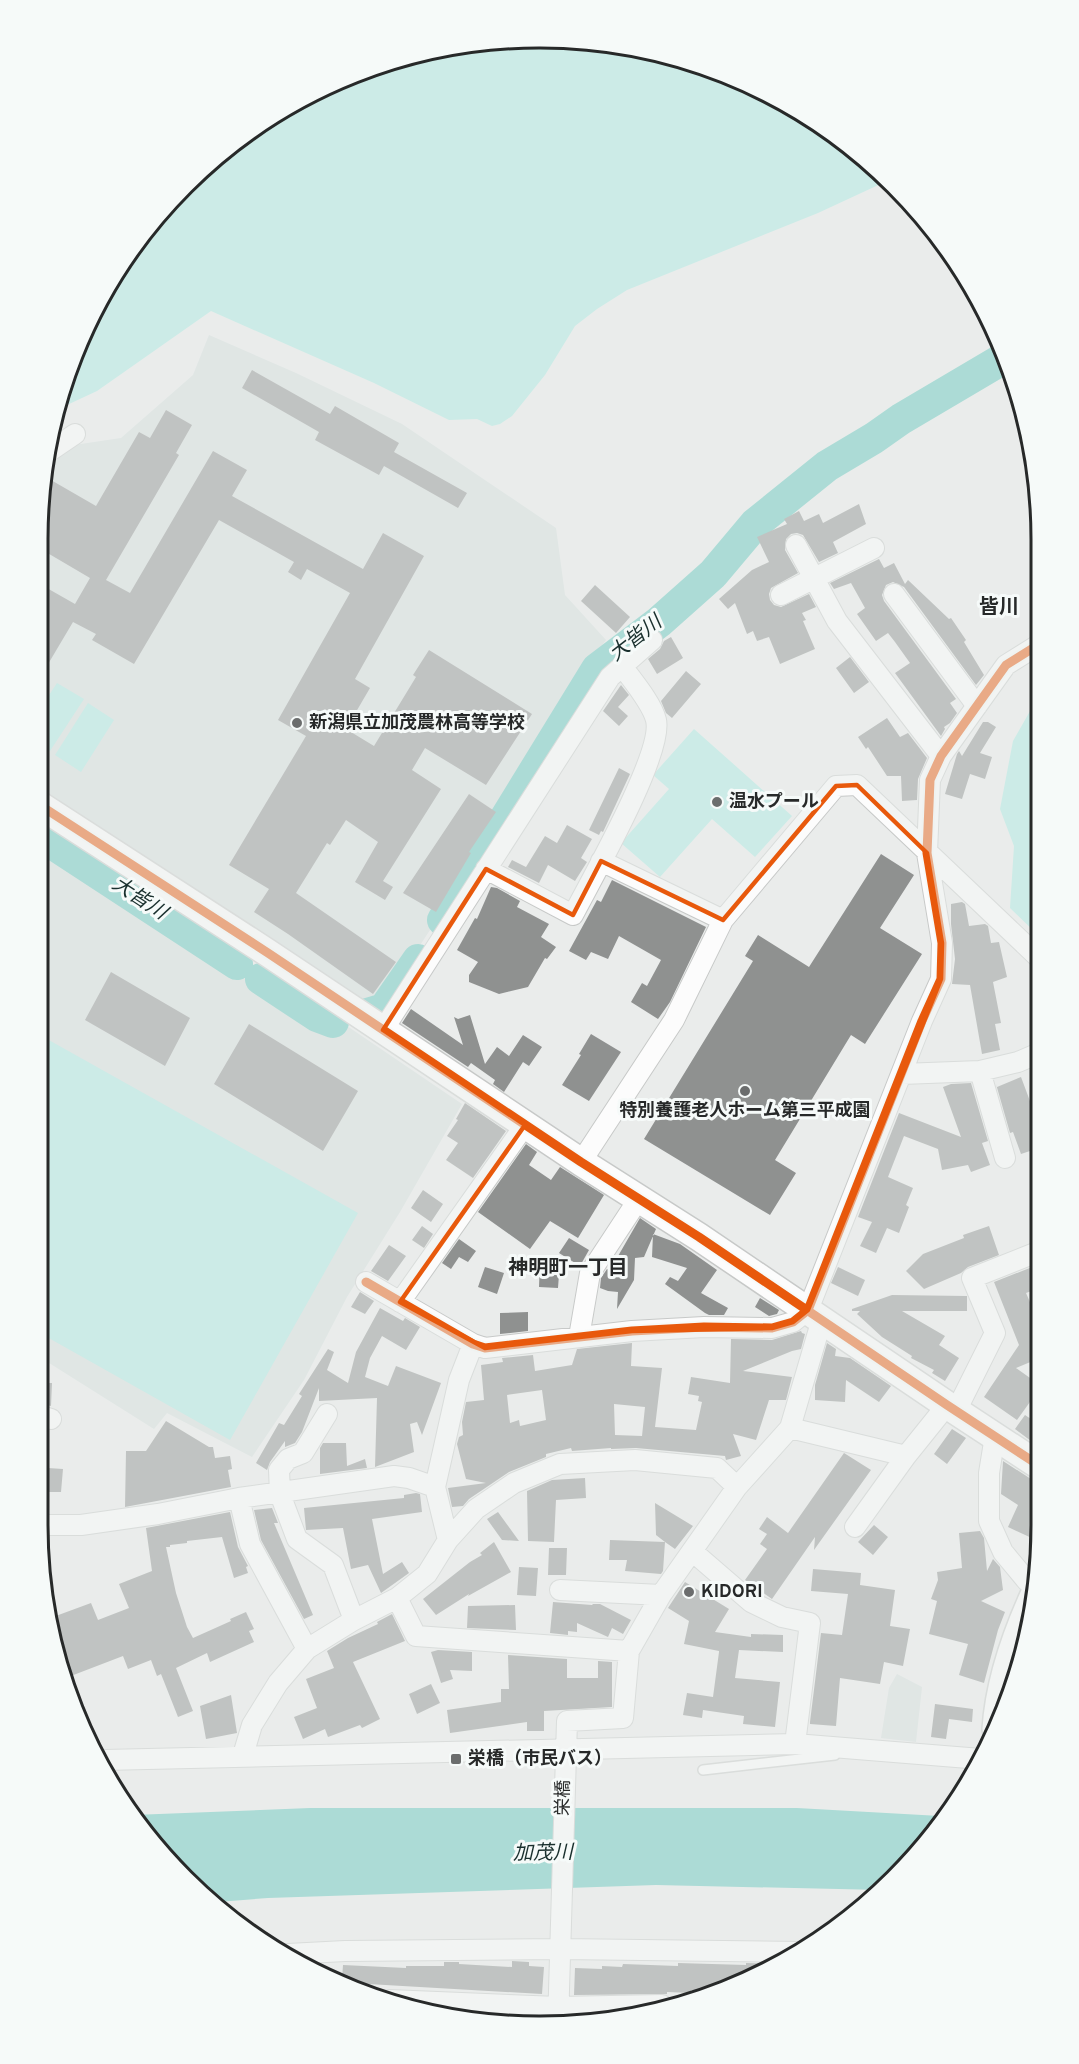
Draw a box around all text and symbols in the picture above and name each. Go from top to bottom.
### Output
district label: 皆川 [979,595,1019,621]
water label: 大皆川 [604,609,669,668]
place label: 新潟県立加茂農林高等学校 [309,712,525,735]
marker: 新潟県立加茂農林高等学校 [290,716,304,730]
place label: 温水プール [729,791,819,814]
marker: 温水プール [710,795,724,809]
water label: 大皆川 [107,872,173,927]
marker: 特別養護老人ホーム第三平成園 [738,1084,752,1098]
place label: 特別養護老人ホーム第三平成園 [619,1100,871,1123]
district label: 神明町一丁目 [508,1256,628,1282]
place label: KIDORI [701,1581,762,1604]
marker: KIDORI [682,1585,696,1599]
place label: 栄橋（市民バス） [468,1748,612,1771]
marker: 栄橋（市民バス） [449,1752,463,1766]
street label: 栄橋 [552,1780,576,1816]
water label: 加茂川 [513,1840,575,1868]

